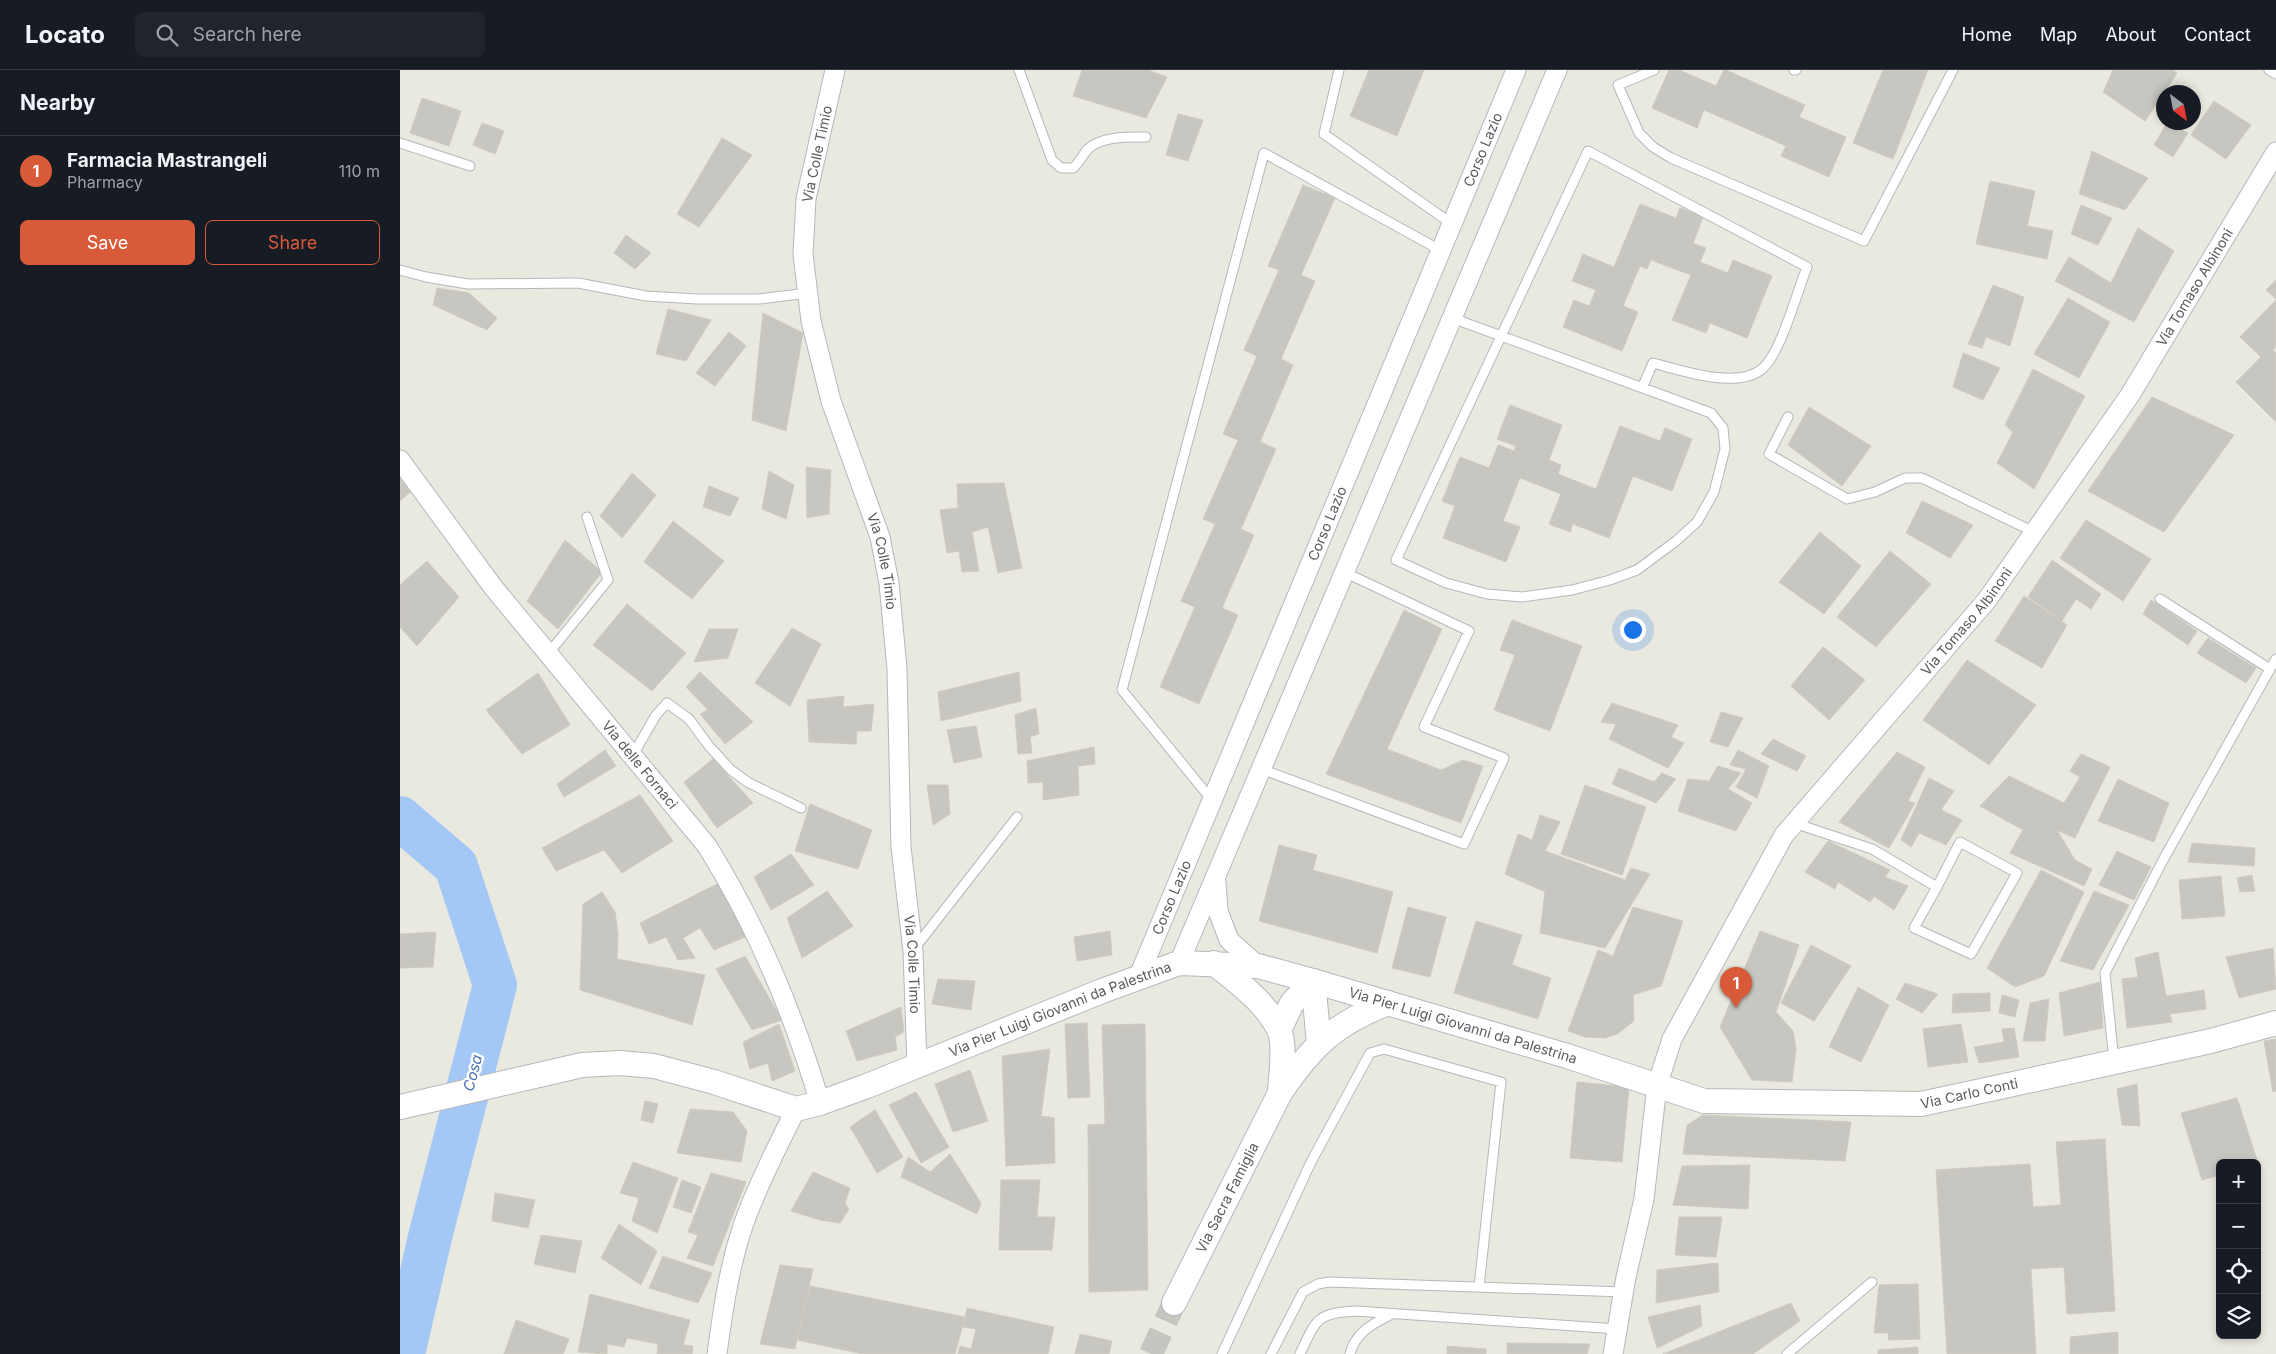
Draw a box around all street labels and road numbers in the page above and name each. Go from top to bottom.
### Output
street label: Via Colle Timio [798,104,835,204]
street label: Corso Lazio [1459,110,1505,189]
street label: Via Tomaso Albinoni [2152,225,2236,349]
street label: Corso Lazio [1304,484,1350,563]
street label: Via Colle Timio [864,510,900,610]
street label: Via Tomaso Albinoni [1917,564,2015,678]
street label: Via delle Fornaci [599,717,682,812]
street label: Corso Lazio [1148,858,1194,937]
street label: Via Colle Timio [901,914,924,1014]
street label: Via Pier Luigi Giovanni da Palestrina [946,958,1173,1060]
street label: Via Pier Luigi Giovanni da Palestrina [1347,983,1580,1067]
street label: Via Carlo Conti [1919,1074,2019,1112]
street label: Via Sacra Famiglia [1192,1139,1262,1256]

